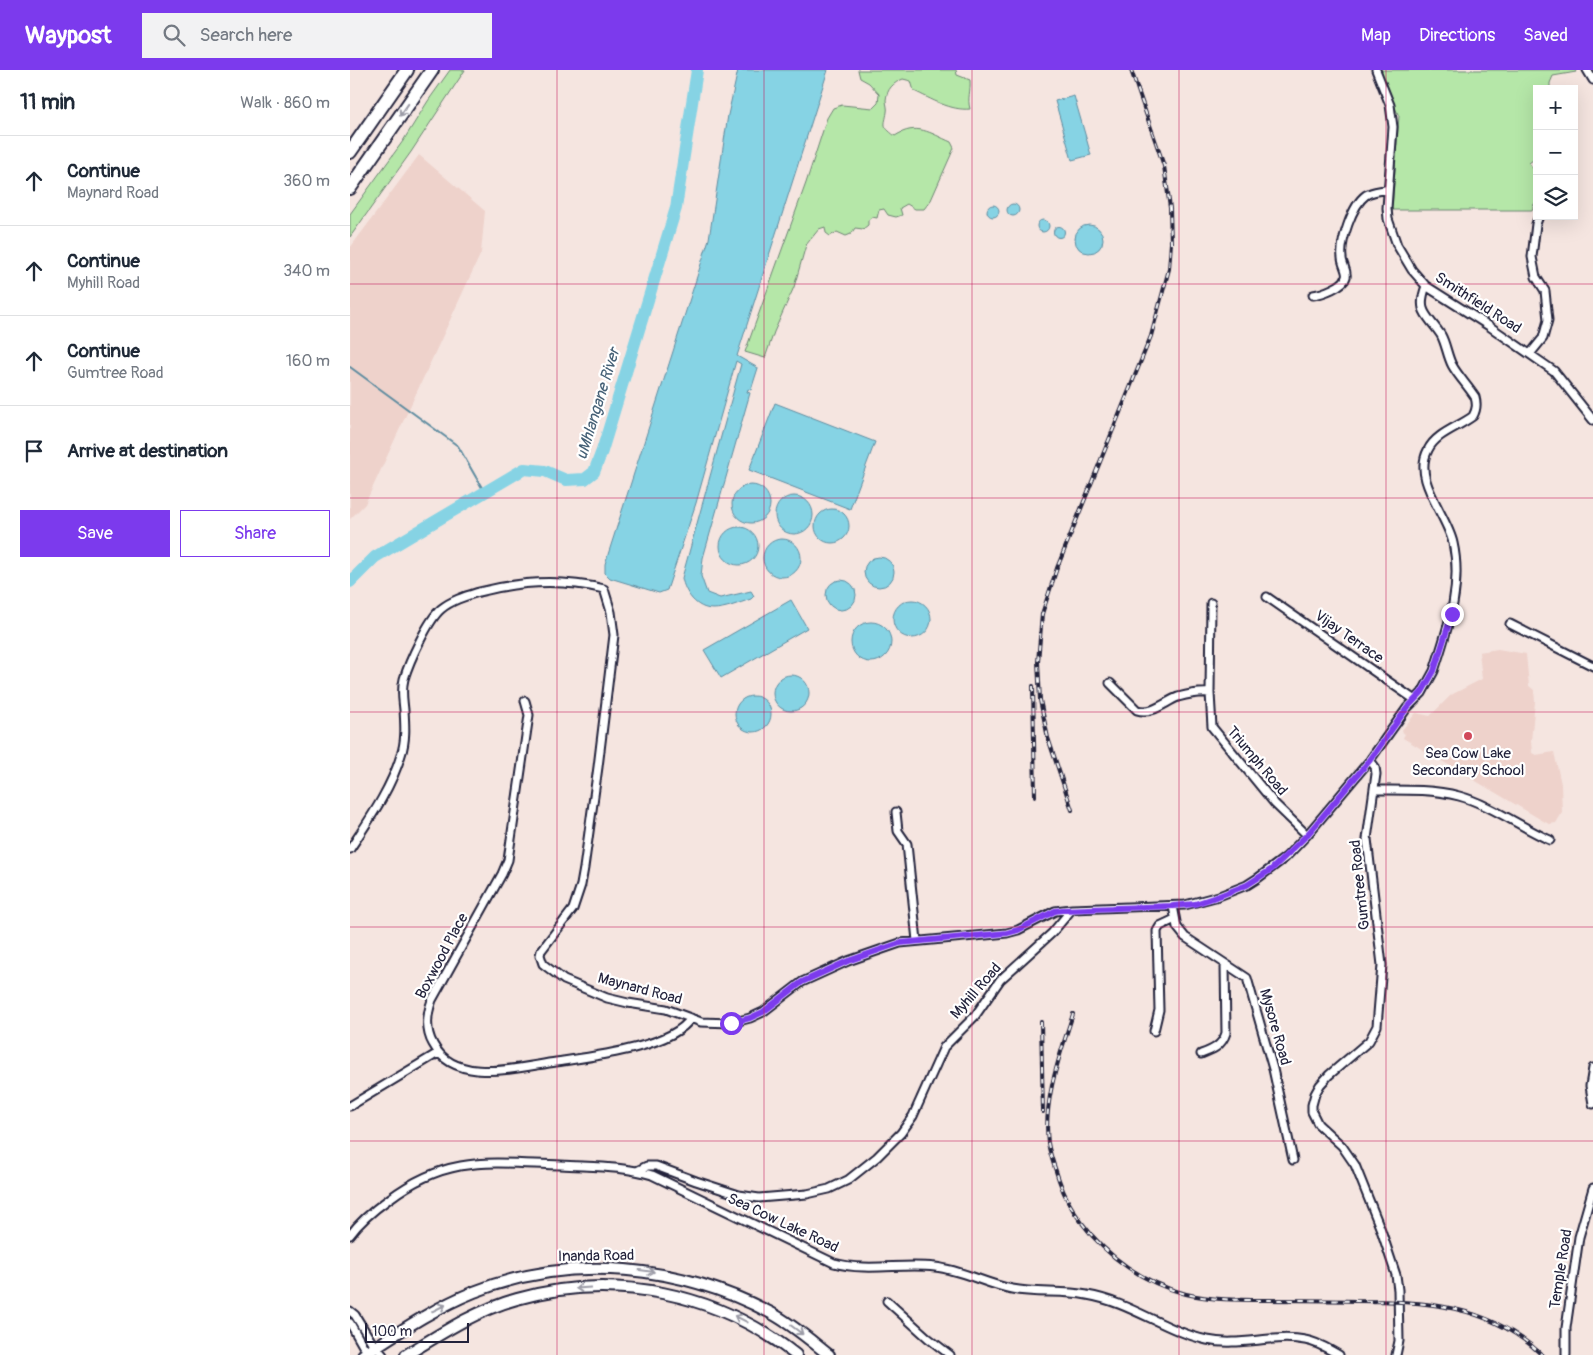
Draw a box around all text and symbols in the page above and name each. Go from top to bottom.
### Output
search box [142,13,492,58]
text: Waypost [25,21,112,50]
icon: search [160,21,188,49]
text: Search here [200,23,292,47]
text: Map [1361,24,1391,47]
text: Directions [1419,24,1495,47]
text: Saved [1523,24,1568,47]
map controls [1533,85,1578,220]
button: + [1533,85,1578,130]
text: 11 min [20,89,75,116]
text: Walk · 860 m [240,93,330,113]
one-way arrow [399,103,409,117]
button: − [1533,130,1578,175]
text: Continue [67,159,140,183]
icon: ahead [20,167,48,195]
text: 360 m [283,171,330,191]
button: layers [1533,175,1578,220]
text: Maynard Road [67,183,159,203]
text: Continue [67,249,140,273]
icon: ahead [20,257,48,285]
text: 340 m [283,261,330,281]
street label: Smithfield Road [1431,268,1525,338]
text: Myhill Road [67,273,140,293]
text: Continue [67,339,140,363]
water label: uMhlangane River [572,344,625,462]
icon: ahead [20,347,48,375]
text: 160 m [286,351,330,371]
text: Gumtree Road [67,363,164,383]
icon: arrive [20,437,48,465]
text: Arrive at destination [67,439,228,463]
button: Save [20,510,170,557]
button: Share [180,510,330,557]
route end [1441,603,1464,626]
street label: Vijay Terrace [1311,606,1388,668]
street label: Triumph Road [1222,722,1292,800]
marker: Sea Cow Lake Secondary School [1462,730,1474,742]
place label: Sea Cow Lake Secondary School [1412,744,1524,780]
street label: Gumtree Road [1346,839,1374,931]
street label: Boxwood Place [411,909,473,1002]
street label: Myhill Road [946,959,1006,1023]
street label: Maynard Road [596,969,684,1009]
street label: Mysore Road [1255,987,1295,1067]
route start [720,1012,743,1035]
street label: Sea Cow Lake Road [724,1189,842,1257]
street label: Temple Road [1545,1228,1577,1310]
street label: Inanda Road [558,1246,634,1266]
one-way arrow [639,1267,655,1277]
one-way arrow [575,1283,591,1293]
one-way arrow [431,1303,446,1312]
one-way arrow [733,1314,748,1324]
scale bar [365,1320,469,1343]
text: 100 m [372,1323,412,1340]
one-way arrow [790,1325,803,1336]

